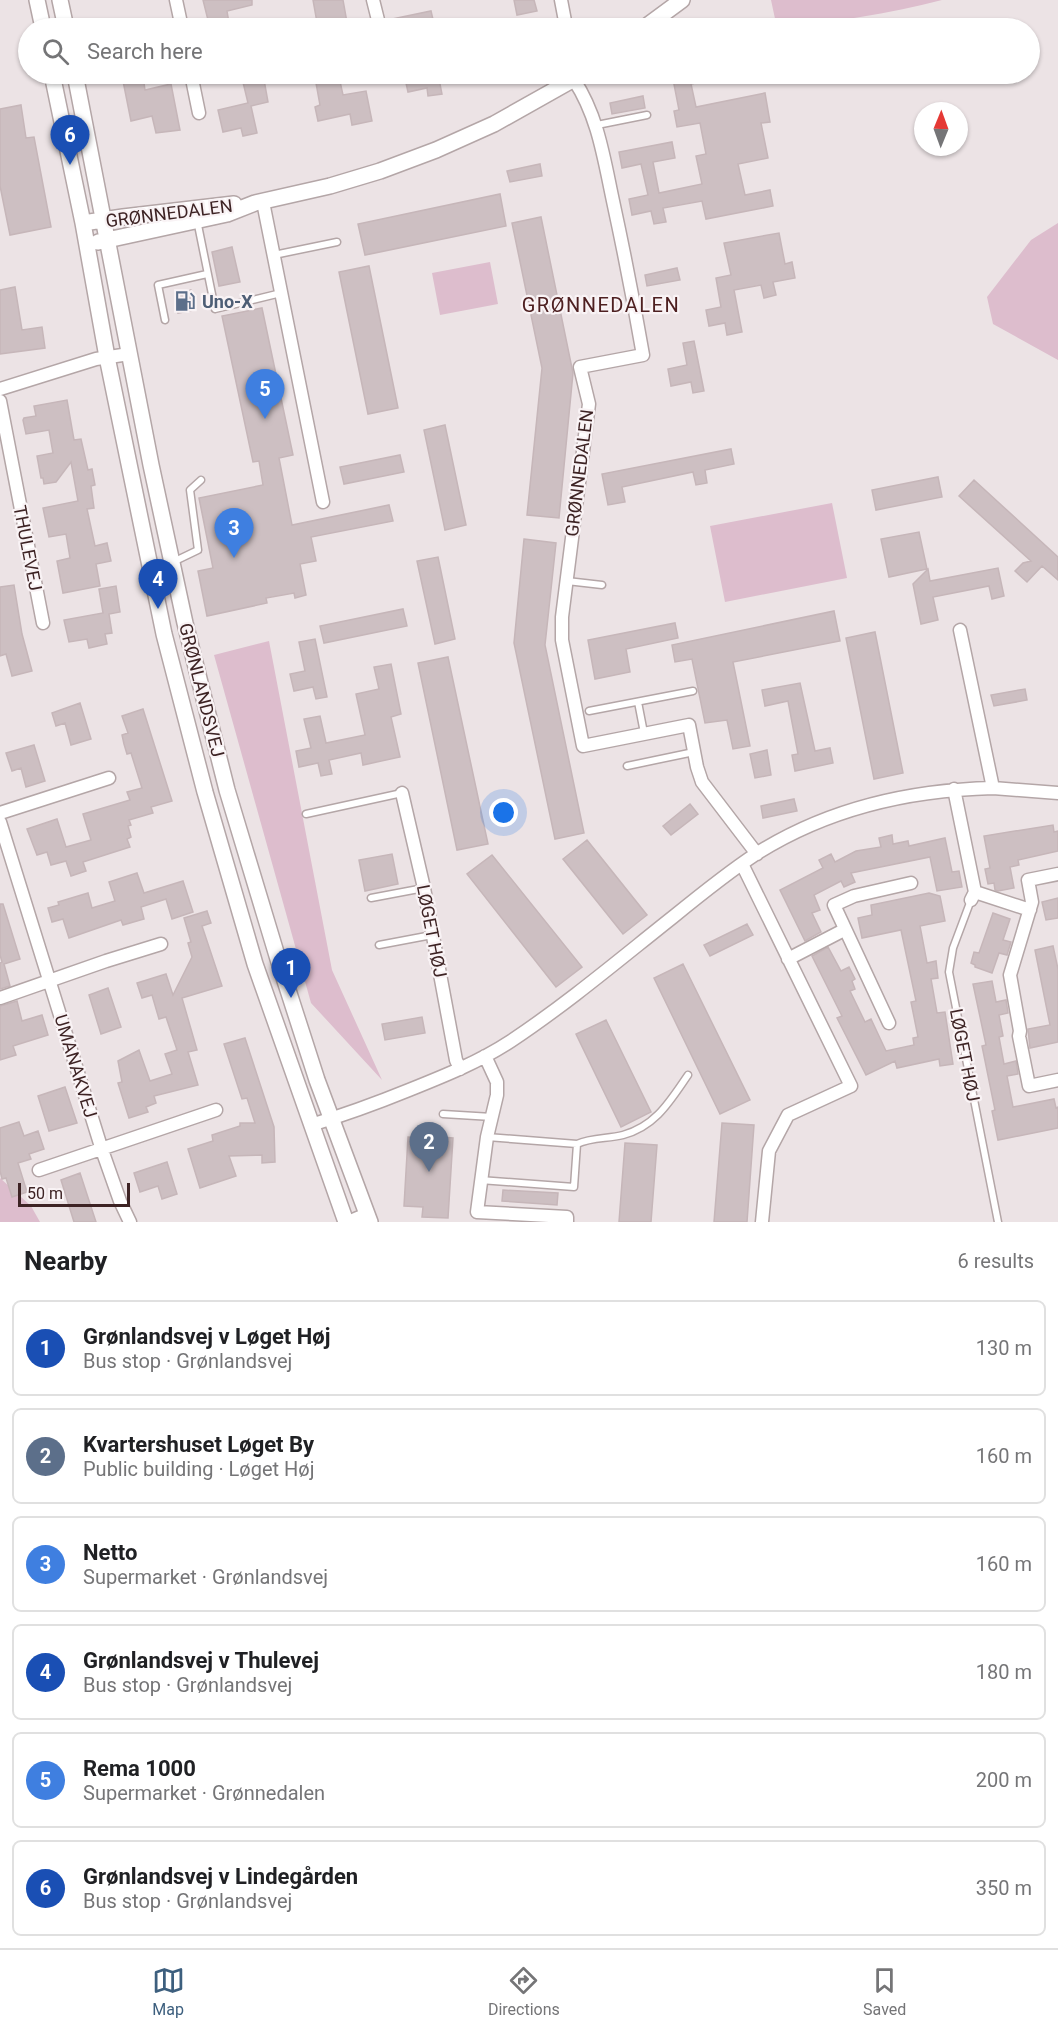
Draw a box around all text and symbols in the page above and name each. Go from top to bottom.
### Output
search box [18,18,1040,84]
icon: search [39,35,72,68]
text: Search here [87,39,203,64]
north arrow [914,102,968,156]
pin: 6 [50,116,90,165]
street label: GRØNNEDALEN [104,195,234,231]
fuel station icon: Uno-X [173,289,197,313]
place label: Uno-X [202,291,253,312]
district label: GRØNNEDALEN [522,293,680,317]
pin: 5 [246,370,284,419]
street label: GRØNNEDALEN [561,408,597,538]
street label: THULEVEJ [9,503,47,593]
pin: 3 [214,508,254,558]
pin: 4 [138,560,178,609]
street label: GRØNLANDSVEJ [175,621,229,759]
your location [489,798,518,827]
street label: LØGET HØJ [413,883,451,979]
pin: 1 [272,948,310,998]
street label: LØGET HØJ [946,1007,984,1103]
street label: UMANAKVEJ [50,1012,102,1120]
pin: 2 [410,1122,448,1172]
scale bar [18,1180,130,1208]
text: 50 m [27,1184,63,1203]
text: Nearby [24,1246,107,1276]
text: 6 results [958,1249,1034,1273]
text: Grønlandsvej v Løget Høj [83,1324,330,1349]
text: 1 [40,1336,51,1360]
text: 130 m [976,1336,1032,1360]
text: Bus stop · Grønlandsvej [83,1349,292,1373]
text: Kvartershuset Løget By [83,1432,314,1457]
text: 2 [40,1444,51,1468]
text: 160 m [976,1444,1032,1468]
text: Public building · Løget Høj [83,1457,314,1481]
text: Netto [83,1540,137,1565]
text: 3 [40,1552,51,1576]
text: 160 m [976,1552,1032,1576]
text: Supermarket · Grønlandsvej [83,1565,328,1589]
text: Grønlandsvej v Thulevej [83,1648,319,1673]
text: 4 [40,1660,51,1684]
text: 180 m [976,1660,1032,1684]
text: Bus stop · Grønlandsvej [83,1673,292,1697]
text: Rema 1000 [83,1756,196,1781]
text: 5 [40,1768,51,1792]
text: 200 m [976,1768,1032,1792]
text: Supermarket · Grønnedalen [83,1781,325,1805]
text: Grønlandsvej v Lindegården [83,1864,358,1889]
text: 6 [40,1876,51,1900]
text: 350 m [976,1876,1032,1900]
text: Bus stop · Grønlandsvej [83,1889,292,1913]
tab: Map [152,1964,185,2019]
tab: Directions [488,1964,560,2019]
tab: Saved [863,1964,906,2019]

